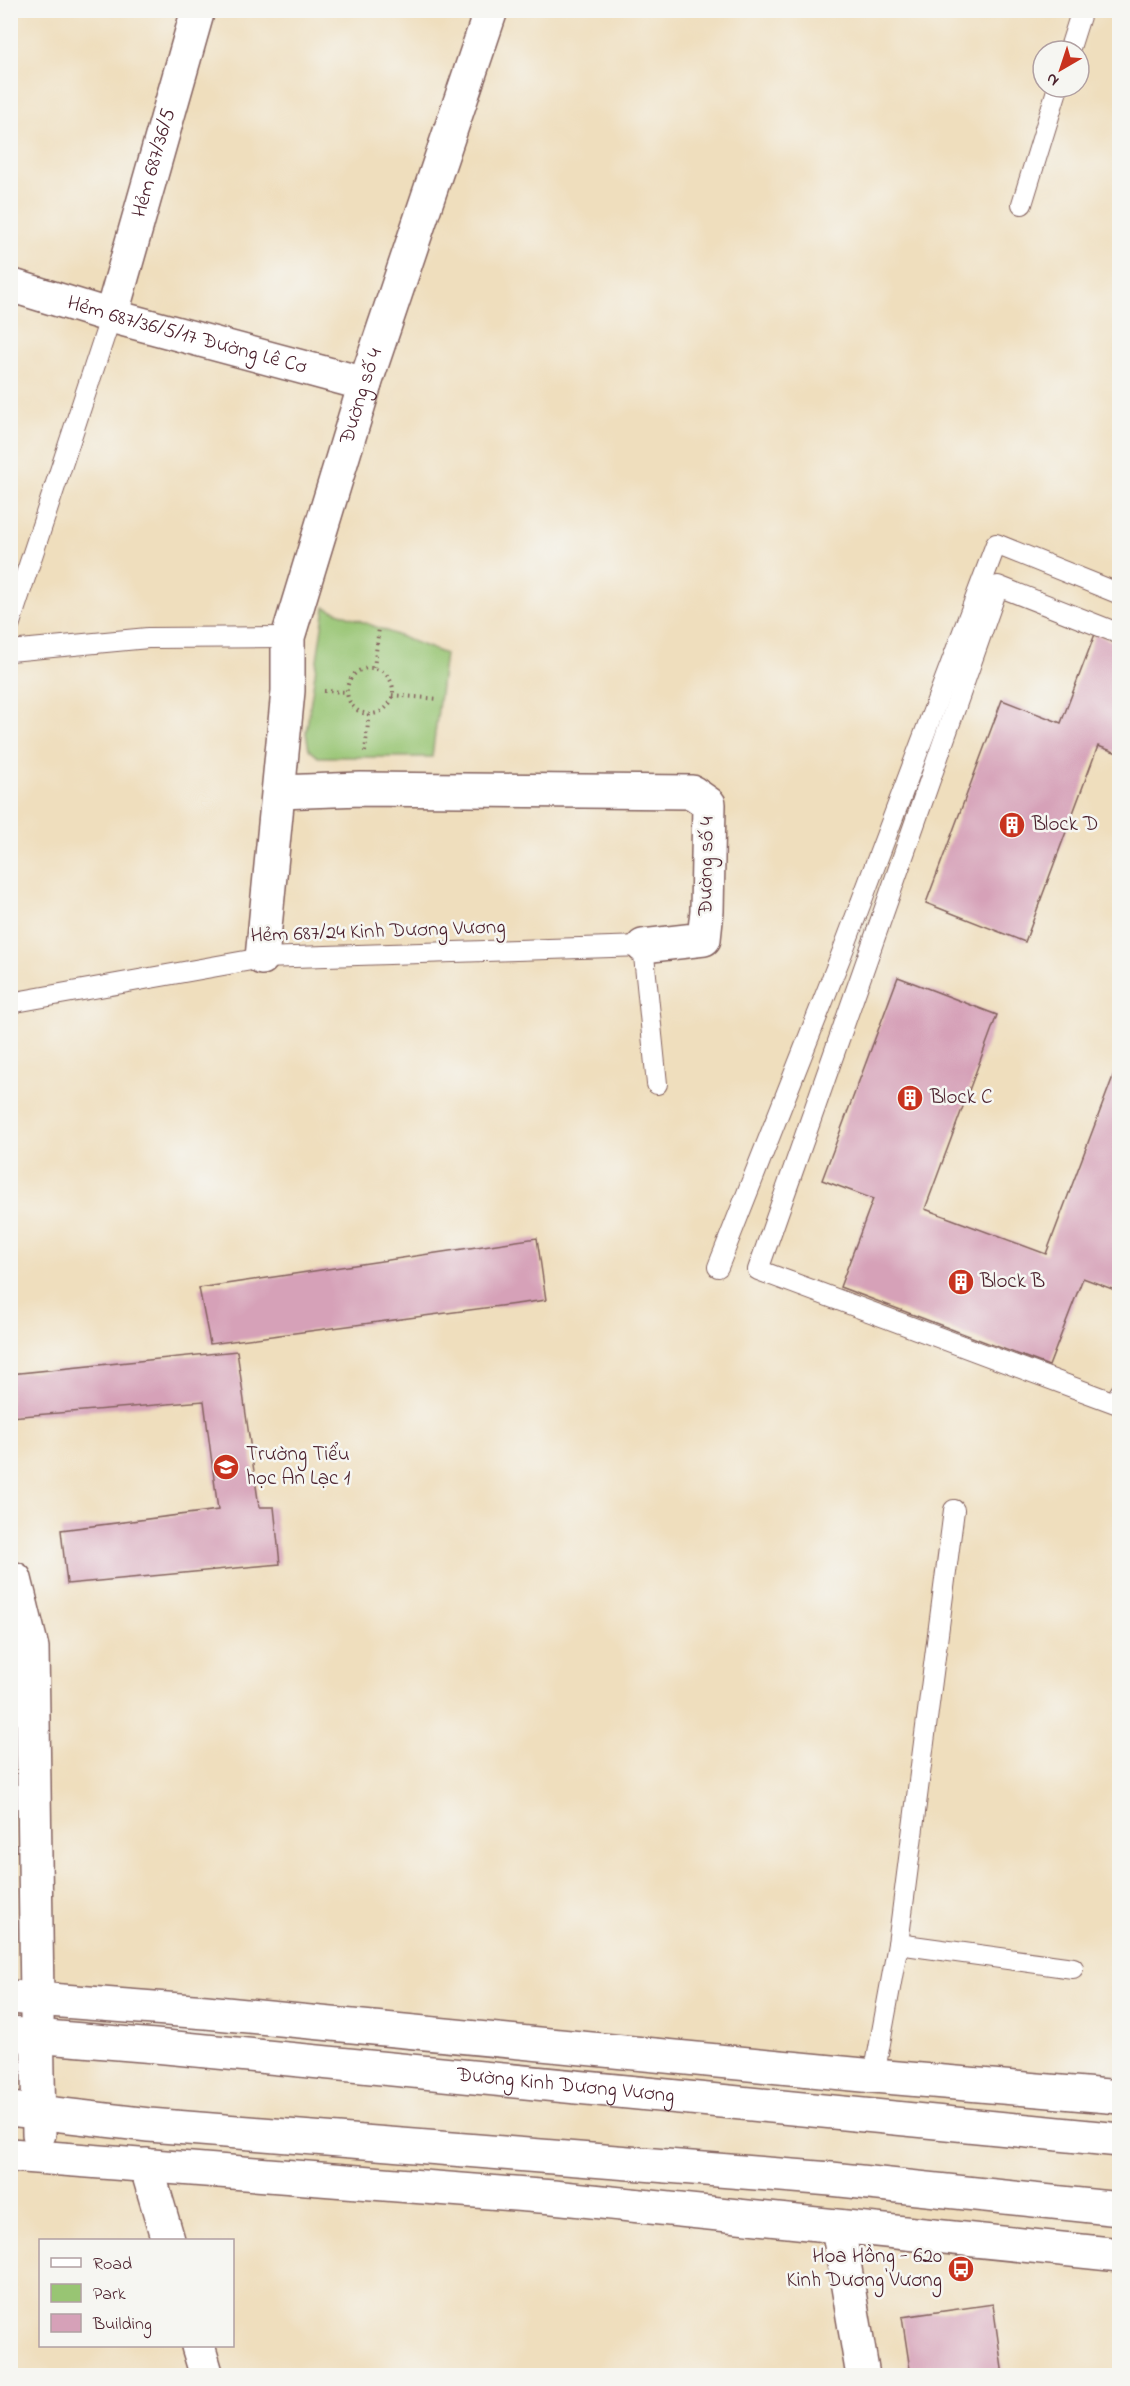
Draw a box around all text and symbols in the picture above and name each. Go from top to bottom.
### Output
north arrow [1031,39,1091,99]
text: N [1041,66,1065,92]
street label: Hẻm 687/36/5 [125,105,184,221]
street label: Hẻm 687/36/5/17 Đường Lê Cơ [63,288,310,383]
street label: Đường số 4 [332,344,391,449]
building icon: Block D [997,810,1027,840]
place label: Block D [1031,810,1099,840]
street label: Đường số 4 [691,816,725,917]
street label: Hẻm 687/24 Kinh Dương Vương [250,913,506,953]
building icon: Block C [895,1083,925,1113]
place label: Block C [929,1083,993,1113]
building icon: Block B [946,1267,976,1297]
place label: Block B [979,1267,1045,1297]
place label: Trường Tiểu học An Lạc 1 [246,1440,351,1494]
school or university icon: Trường Tiểu học An Lạc 1 [211,1452,241,1482]
street label: Đường Kinh Dương Vương [454,2060,676,2114]
legend [39,2239,234,2347]
place label: Hoa Hồng - 620 Kinh Dương Vương [787,2242,942,2298]
text: Road [93,2252,132,2278]
bus stop icon: Hoa Hồng - 620 Kinh Dương Vương [946,2254,976,2284]
text: Park [93,2282,126,2308]
text: Building [92,2312,152,2339]

